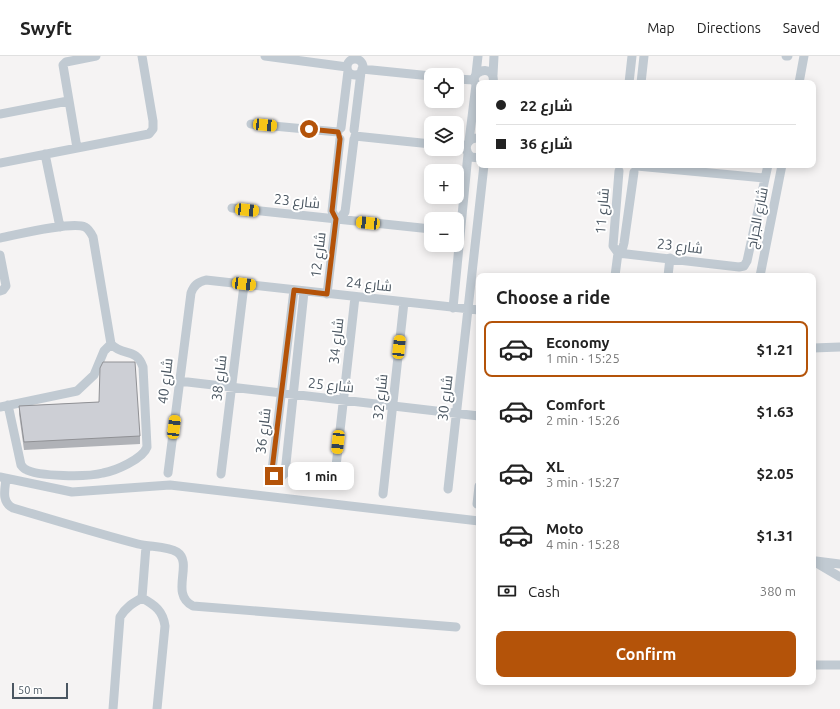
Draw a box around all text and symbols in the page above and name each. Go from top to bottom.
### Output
text: Swyft [20,17,72,39]
text: Map [647,20,675,36]
text: Directions [697,20,761,36]
text: Saved [783,20,820,36]
map controls [424,68,464,252]
button: locate [424,68,464,108]
text: شارع 22 [520,97,573,114]
button: layers [424,116,464,156]
car [253,118,277,132]
route start [300,120,318,138]
text: شارع 36 [520,135,573,152]
button: + [424,164,464,204]
street label: شارع الجراج [743,186,772,250]
street label: شارع 11 [592,187,613,235]
street label: شارع 23 [273,191,321,212]
car [234,203,260,217]
button: − [424,212,464,252]
car [355,216,381,230]
street label: شارع 12 [307,231,330,279]
street label: شارع 23 [656,235,704,258]
street label: شارع 24 [345,274,393,295]
car [231,277,257,291]
text: Choose a ride [496,287,610,307]
street label: شارع 34 [326,317,347,365]
icon: car [498,331,534,367]
car [392,334,406,360]
text: Economy [546,334,610,351]
text: $1.21 [756,341,794,358]
text: 1 min · 15:25 [546,351,620,365]
street label: شارع 38 [208,354,231,402]
street label: شارع 40 [154,357,177,405]
street label: شارع 32 [370,373,391,421]
street label: شارع 30 [434,374,457,422]
street label: شارع 25 [307,375,355,396]
icon: car [498,393,534,429]
text: Comfort [546,396,605,413]
text: $1.63 [756,403,794,420]
street label: شارع 36 [252,407,275,455]
text: 2 min · 15:26 [546,413,620,427]
car [167,414,181,440]
car [331,429,345,455]
icon: car [498,455,534,491]
text: XL [546,458,564,475]
callout: 1 min [288,462,354,490]
text: $2.05 [756,465,794,482]
route end [265,467,283,485]
text: 1 min [305,469,337,483]
text: 3 min · 15:27 [546,475,620,489]
icon: car [498,517,534,553]
text: Moto [546,520,584,537]
text: $1.31 [756,527,794,544]
text: 4 min · 15:28 [546,537,620,551]
icon: cash [496,580,518,602]
text: Cash [528,583,560,600]
text: 380 m [760,584,796,598]
button: Confirm [496,631,796,677]
scale bar [12,681,68,700]
text: 50 m [18,684,42,696]

